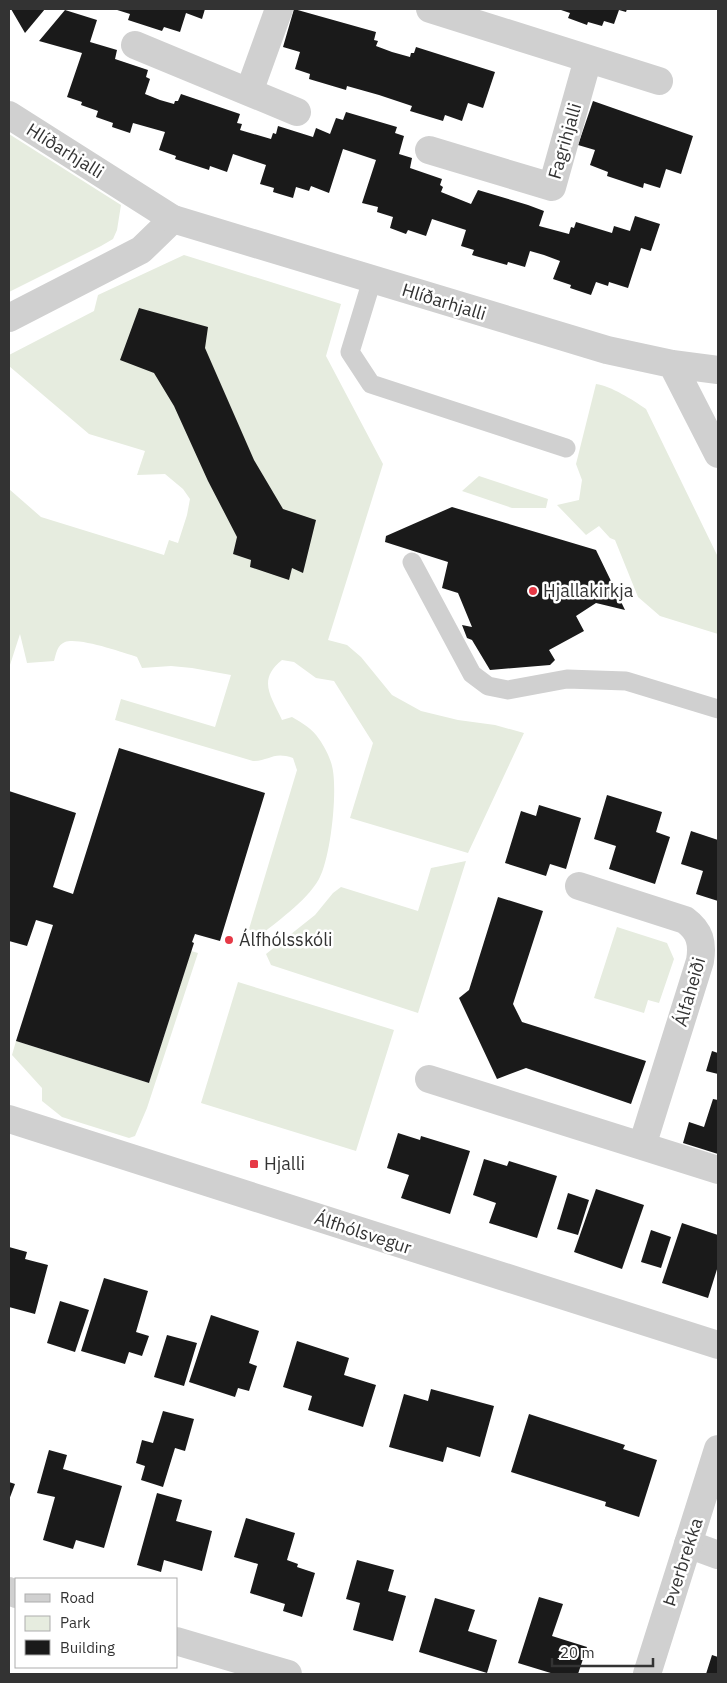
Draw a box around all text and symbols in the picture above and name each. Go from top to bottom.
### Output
street label: Fagrihjalli [543,100,586,182]
street label: Hlíðarhjalli [22,118,108,183]
street label: Hlíðarhjalli [399,278,489,325]
place label: Hjallakirkja [543,579,634,602]
marker: Hjallakirkja [527,585,539,597]
place label: Álfhólsskóli [239,928,333,951]
marker: Álfhólsskóli [223,934,235,946]
street label: Álfaheiði [669,955,710,1029]
place label: Hjalli [264,1152,305,1175]
marker: Hjalli [248,1158,260,1170]
street label: Álfhólsvegur [312,1206,415,1259]
street label: Þverbrekka [657,1514,708,1609]
legend [15,1578,178,1668]
text: Road [60,1588,95,1607]
text: Park [60,1613,90,1632]
scale bar [552,1636,653,1668]
text: Building [60,1638,115,1657]
text: 20 m [560,1643,595,1662]

